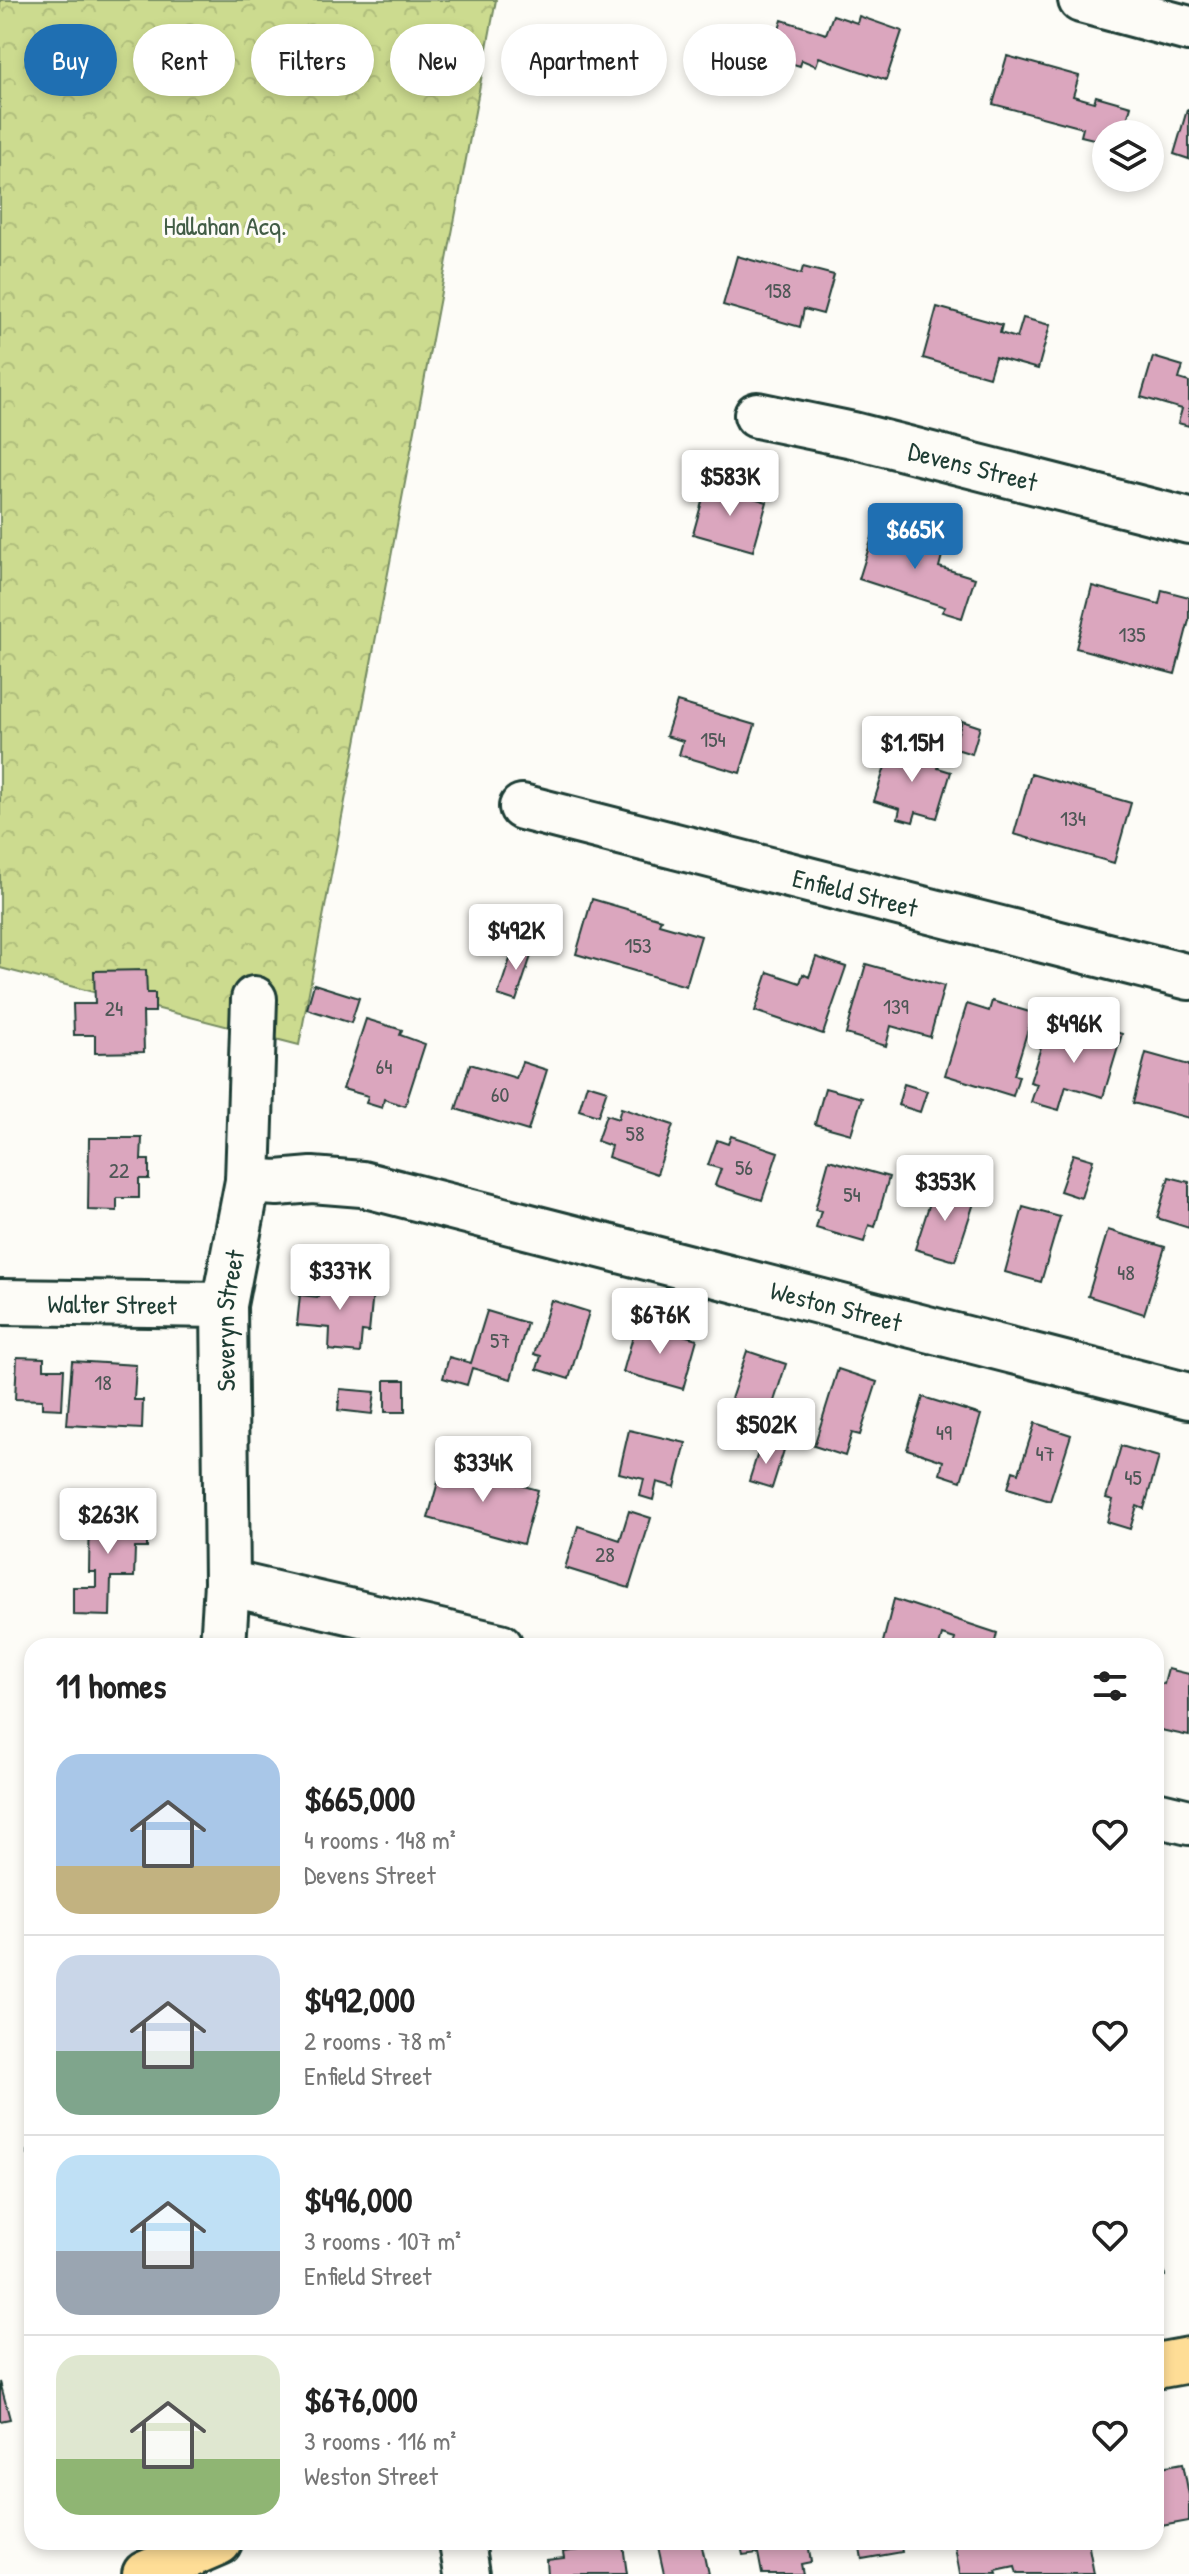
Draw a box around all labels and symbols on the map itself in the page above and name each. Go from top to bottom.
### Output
park label: Hallahan Acq. [164,208,286,243]
house number: 158 [765,275,791,305]
street label: Devens Street [905,432,1042,499]
pin: $583K [674,450,786,518]
pin: $665K [859,503,971,571]
house number: 135 [1118,619,1146,649]
pin: $1.15M [847,716,977,784]
house number: 154 [700,724,726,754]
house number: 134 [1060,803,1086,833]
street label: Enfield Street [789,859,923,925]
pin: $492K [460,904,572,972]
house number: 153 [624,930,652,960]
house number: 139 [883,991,909,1021]
house number: 24 [105,993,123,1023]
pin: $496K [1018,997,1130,1065]
house number: 64 [375,1051,393,1081]
house number: 60 [491,1079,509,1109]
house number: 58 [626,1118,644,1148]
house number: 56 [735,1152,753,1182]
house number: 22 [109,1155,130,1185]
pin: $353K [889,1155,1001,1223]
house number: 54 [843,1179,861,1209]
pin: $337K [284,1244,396,1312]
street label: Severyn Street [206,1246,252,1392]
house number: 48 [1117,1257,1135,1287]
street label: Weston Street [767,1272,907,1339]
street label: Walter Street [47,1285,178,1322]
pin: $676K [604,1288,716,1356]
house number: 57 [490,1325,510,1355]
house number: 18 [94,1367,112,1397]
pin: $502K [710,1398,822,1466]
house number: 49 [936,1417,952,1447]
pin: $334K [427,1436,539,1504]
house number: 47 [1035,1438,1055,1468]
house number: 45 [1124,1462,1142,1492]
pin: $263K [52,1488,164,1556]
house number: 28 [595,1539,615,1569]

